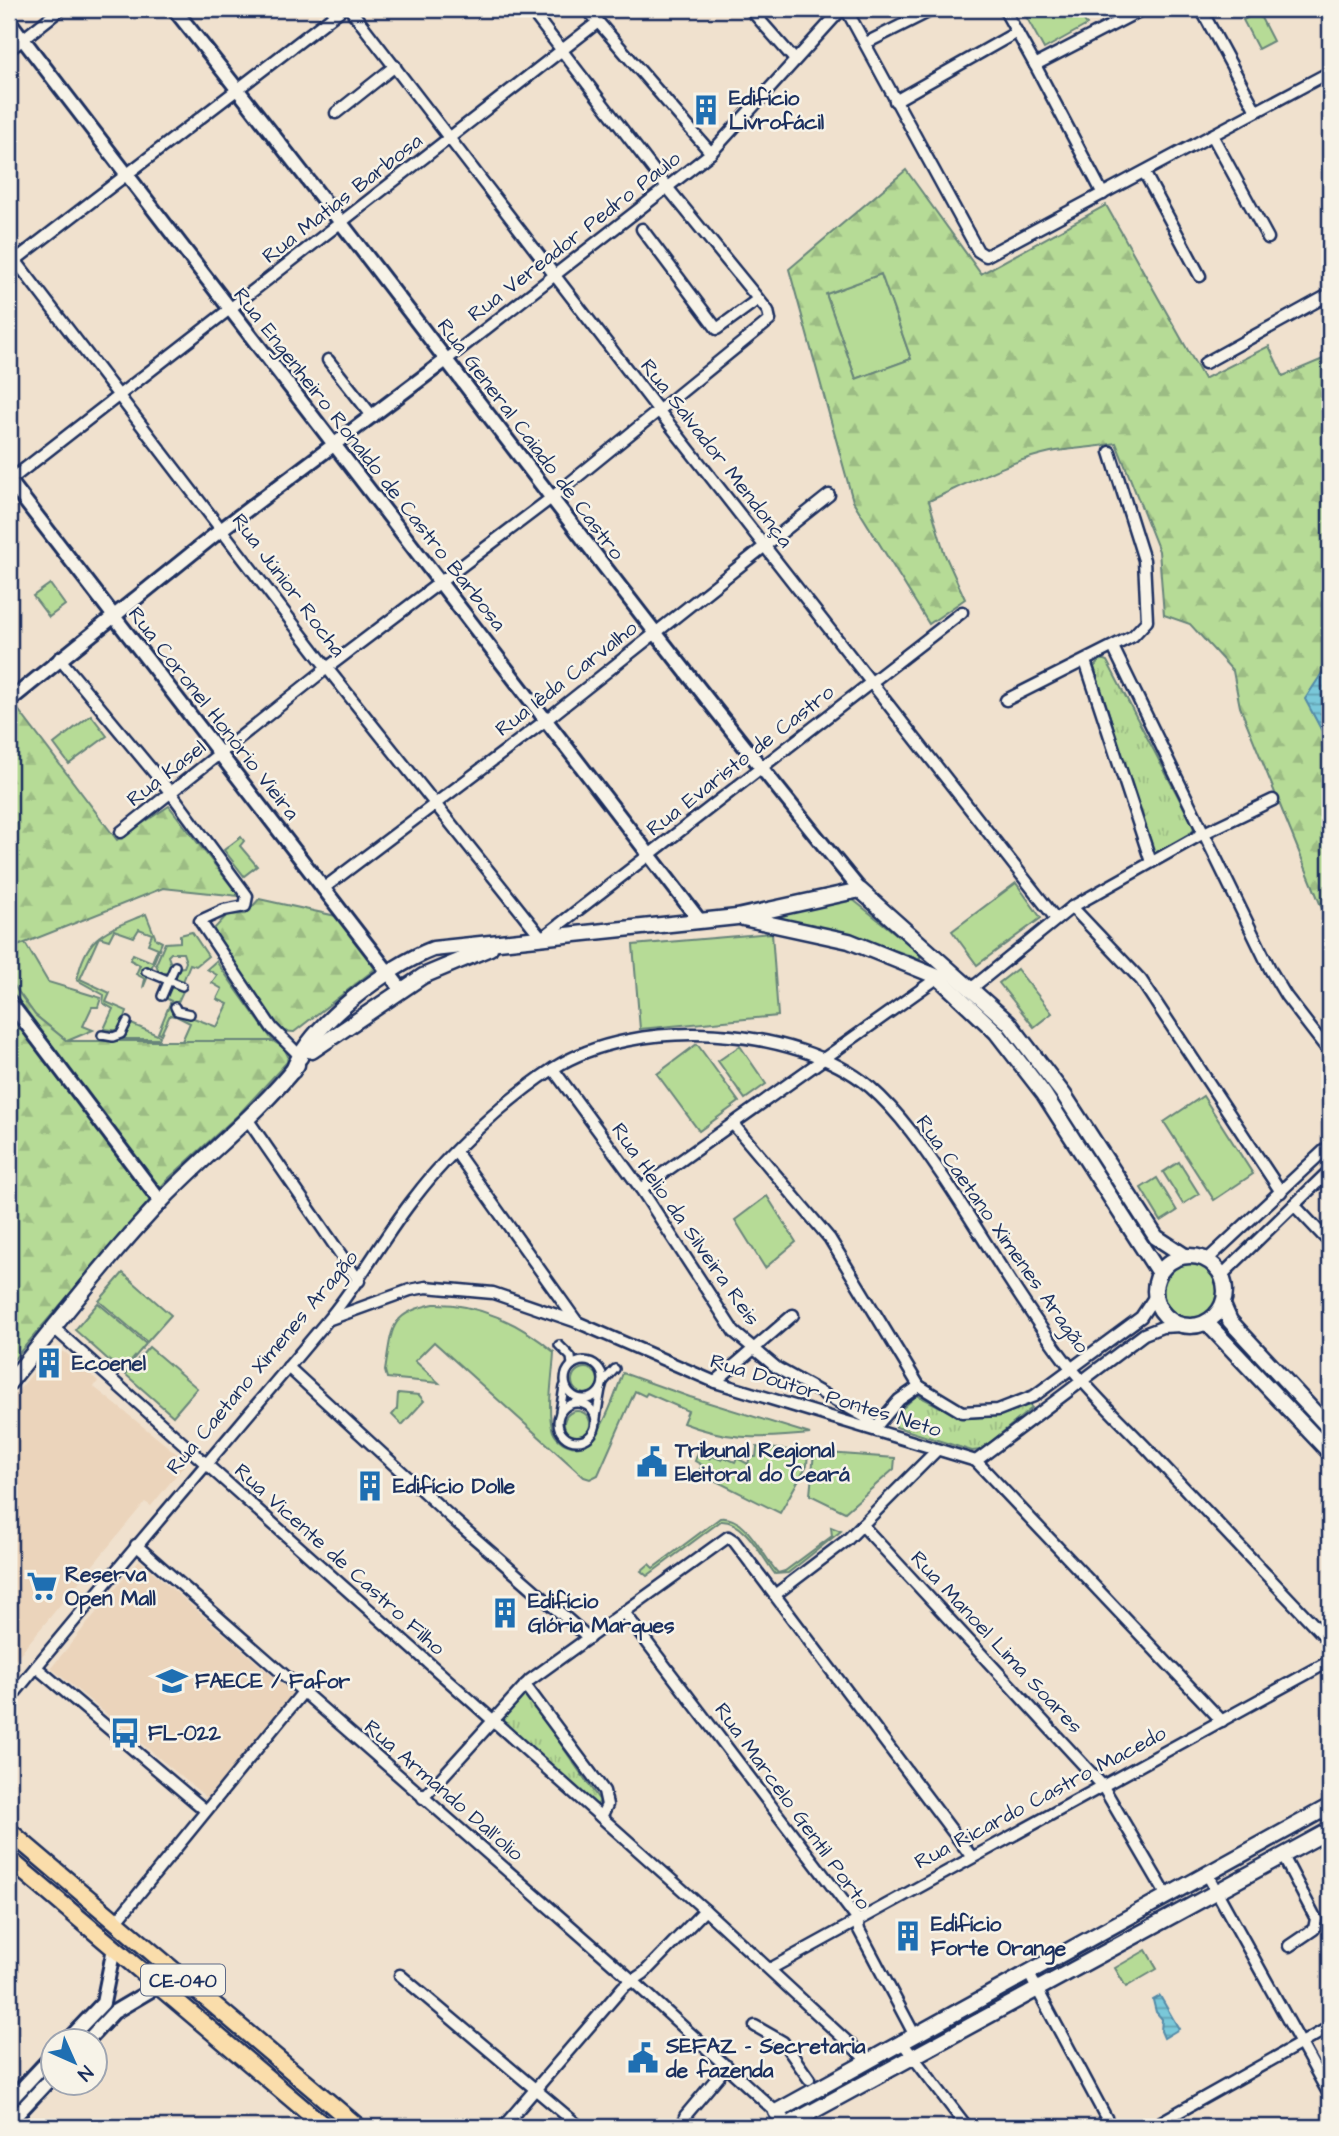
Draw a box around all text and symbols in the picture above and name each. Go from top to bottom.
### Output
place label: Edifício Livrofácil [729,84,825,137]
building icon: Edifício Livrofácil [689,93,723,127]
street label: Rua Matias Barbosa [256,126,429,270]
street label: Rua Vereador Pedro Paulo [462,144,687,329]
street label: Rua Engenheiro Ronaldo de Castro Barbosa [225,282,513,638]
street label: Rua General Caiado de Castro [430,313,631,566]
street label: Rua Salvador Mendonça [634,353,800,554]
street label: Rua Júnior Rocha [225,507,352,663]
street label: Rua Coronel Honório Vieira [121,601,306,826]
street label: Rua Iêda Carvalho [489,613,644,743]
street label: Rua Evaristo de Castro [640,678,840,843]
street label: Rua Kasel [121,733,212,814]
street label: Rua Caetano Ximenes Aragão [907,1109,1096,1361]
street label: Rua Helio da Silveira Reis [604,1117,767,1332]
street label: Rua Caetano Ximenes Aragão [160,1244,367,1482]
building icon: Ecoenel [32,1346,66,1380]
street label: Rua Doutor Pontes Neto [707,1346,945,1445]
place label: Ecoenel [72,1349,147,1378]
place label: Tribunal Regional Eleitoral do Ceará [674,1436,850,1489]
public building icon: Tribunal Regional Eleitoral do Ceará [635,1445,669,1479]
street label: Rua Vicente de Castro Filho [228,1457,452,1662]
building icon: Edifício Dolle [353,1469,387,1503]
place label: Edifício Dolle [393,1472,516,1501]
street label: Rua Manoel Lima Soares [904,1544,1089,1740]
place label: Reserva Open Mall [65,1560,156,1614]
supermarket icon: Reserva Open Mall [25,1569,59,1603]
place label: Edifício Glória Marques [528,1587,675,1641]
building icon: Edifício Glória Marques [488,1596,522,1630]
school or university icon: FAECE / Fafor [155,1664,189,1698]
place label: FAECE / Fafor [195,1667,351,1696]
street label: Rua Marcelo Gentil Porto [708,1697,878,1916]
street label: Rua Armando Dall'olio [358,1713,530,1868]
bus stop icon: FL-022 [108,1716,142,1750]
place label: FL-022 [148,1719,222,1748]
street label: Rua Ricardo Castro Macedo [909,1719,1171,1876]
place label: Edifício Forte Orange [931,1910,1067,1965]
building icon: Edifício Forte Orange [891,1919,925,1953]
road number: CE-040 [141,1964,225,1996]
north arrow [38,2028,108,2098]
place label: SEFAZ - Secretaria de fazenda [665,2032,866,2085]
public building icon: SEFAZ - Secretaria de fazenda [626,2041,660,2075]
text: N [71,2059,99,2087]

